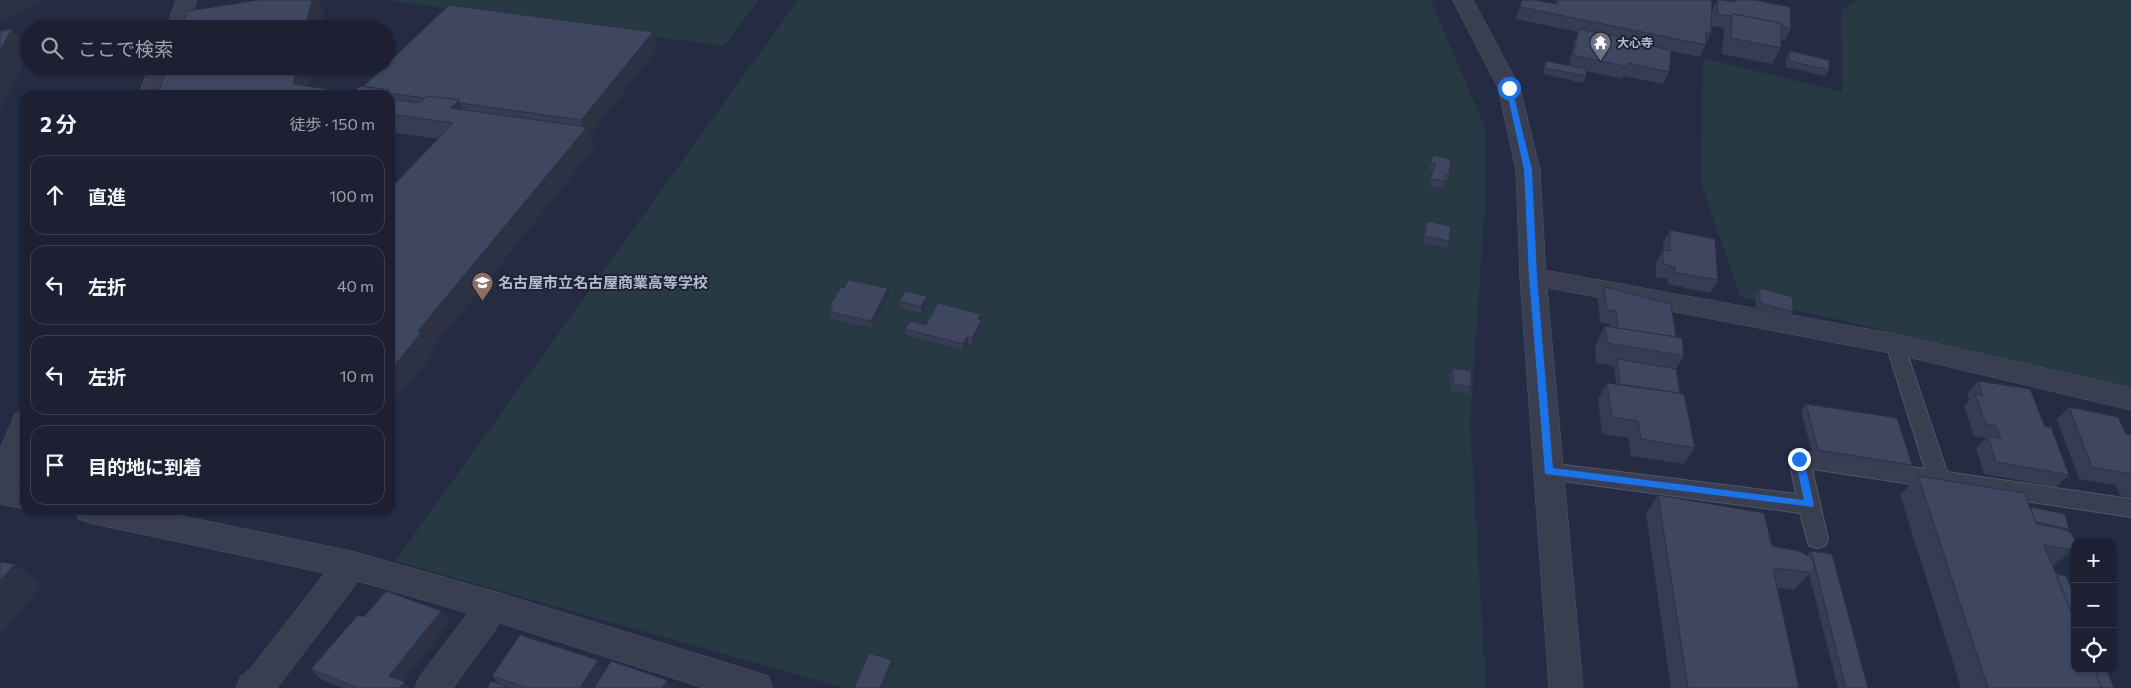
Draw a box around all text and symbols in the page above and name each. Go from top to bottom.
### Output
search box [20,20,395,75]
temple icon: 大心寺 [1589,31,1613,62]
icon: search [38,34,66,62]
place label: 大心寺 [1617,35,1653,49]
text: ここで検索 [78,37,173,60]
route start [1498,77,1521,100]
text: 2 分 [40,111,77,136]
text: 徒歩 · 150 m [290,114,375,133]
icon: ahead [41,181,69,209]
text: 直進 [88,185,126,208]
text: 100 m [329,186,374,205]
icon: left [41,271,69,299]
school or university icon: 名古屋市立名古屋商業高等学校 [470,271,494,302]
place label: 名古屋市立名古屋商業高等学校 [498,273,708,291]
text: 左折 [88,275,126,298]
text: 40 m [337,276,374,295]
icon: left [41,361,69,389]
text: 左折 [88,365,126,388]
text: 10 m [340,366,374,385]
route end [1788,448,1811,471]
icon: arrive [41,451,69,479]
text: 目的地に到着 [88,455,202,478]
map controls [2071,538,2116,673]
button: + [2071,538,2116,583]
button: − [2071,583,2116,628]
button: locate [2071,628,2116,673]

